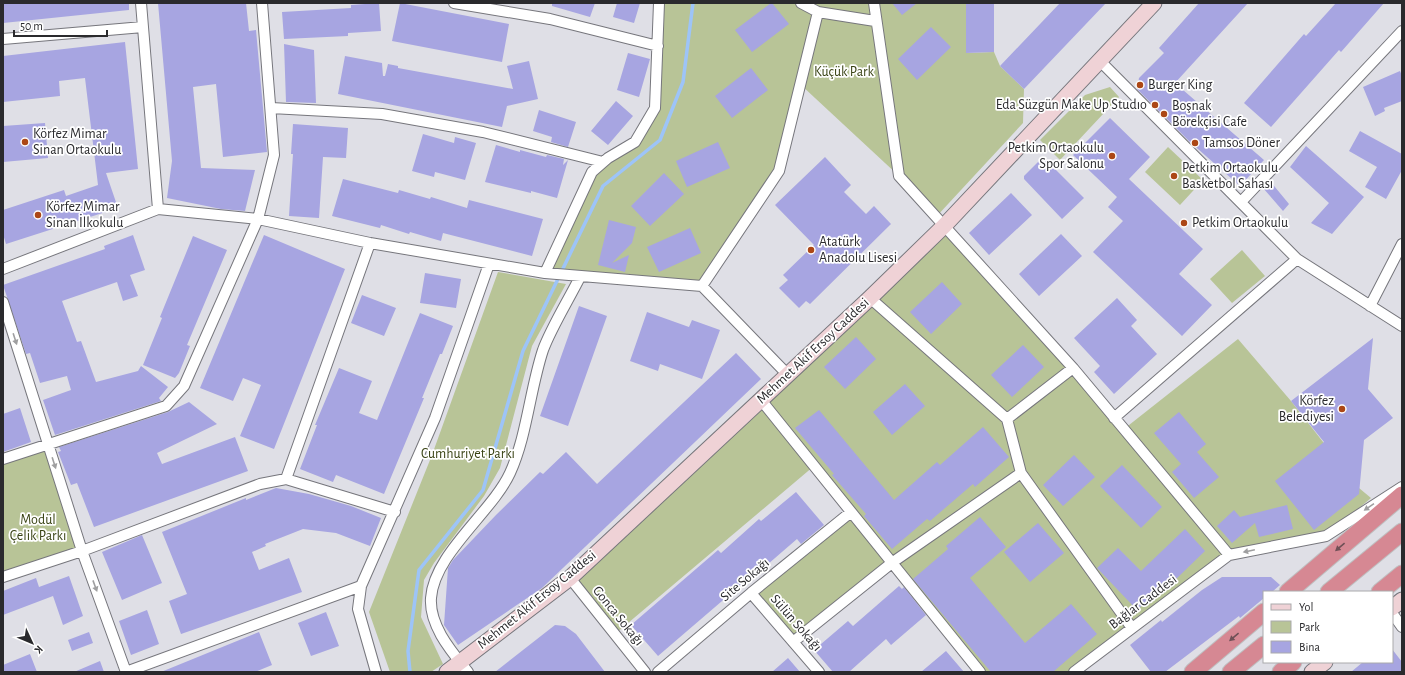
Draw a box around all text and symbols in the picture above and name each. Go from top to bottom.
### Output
scale bar [14,12,107,38]
text: 50 m [20,20,43,32]
park label: Küçük Park [814,65,875,79]
place label: Burger King [1148,78,1212,92]
marker: Burger King [1135,80,1145,90]
place label: Eda Süzgün Make Up Studıo [996,98,1147,112]
place label: Boşnak Börekçisi Cafe [1172,99,1247,129]
marker: Eda Süzgün Make Up Studıo [1150,100,1160,110]
marker: Boşnak Börekçisi Cafe [1159,109,1169,119]
place label: Körfez Mimar Sinan Ortaokulu [33,127,121,157]
place label: Tamsos Döner [1203,136,1280,150]
marker: Körfez Mimar Sinan Ortaokulu [20,137,30,147]
marker: Tamsos Döner [1190,138,1200,148]
place label: Petkim Ortaokulu Spor Salonu [1008,141,1104,171]
marker: Petkim Ortaokulu Spor Salonu [1107,151,1117,161]
place label: Petkim Ortaokulu Basketbol Sahası [1182,161,1278,191]
marker: Petkim Ortaokulu Basketbol Sahası [1169,171,1179,181]
place label: Körfez Mimar Sinan İlkokulu [46,200,123,230]
marker: Körfez Mimar Sinan İlkokulu [33,210,43,220]
place label: Petkim Ortaokulu [1192,216,1288,230]
marker: Petkim Ortaokulu [1179,218,1189,228]
place label: Atatürk Anadolu Lisesi [819,235,897,265]
marker: Atatürk Anadolu Lisesi [806,245,816,255]
street label: Mehmet Akif Ersoy Caddesi [754,295,872,407]
one-way arrow [12,333,18,345]
place label: Körfez Belediyesi [1279,394,1334,424]
marker: Körfez Belediyesi [1337,404,1347,414]
park label: Cumhuriyet Parkı [421,447,515,461]
one-way arrow [51,457,57,469]
one-way arrow [1363,504,1375,511]
park label: Modül Çelik Parkı [10,513,66,543]
one-way arrow [1335,543,1346,552]
street label: Mehmet Akif Ersoy Caddesi [475,548,599,652]
one-way arrow [1243,549,1255,555]
street label: Site Sokağı [718,556,772,604]
street label: Bağlar Caddesi [1107,572,1179,632]
one-way arrow [92,581,98,593]
street label: Gonca Sokağı [590,584,646,648]
legend [1263,591,1393,663]
street label: Sülün Sokağı [768,592,824,654]
text: Yol [1299,601,1313,613]
text: Park [1299,621,1320,633]
north arrow [12,623,52,663]
one-way arrow [1229,633,1240,642]
text: Bina [1299,641,1321,653]
text: K [32,643,45,656]

